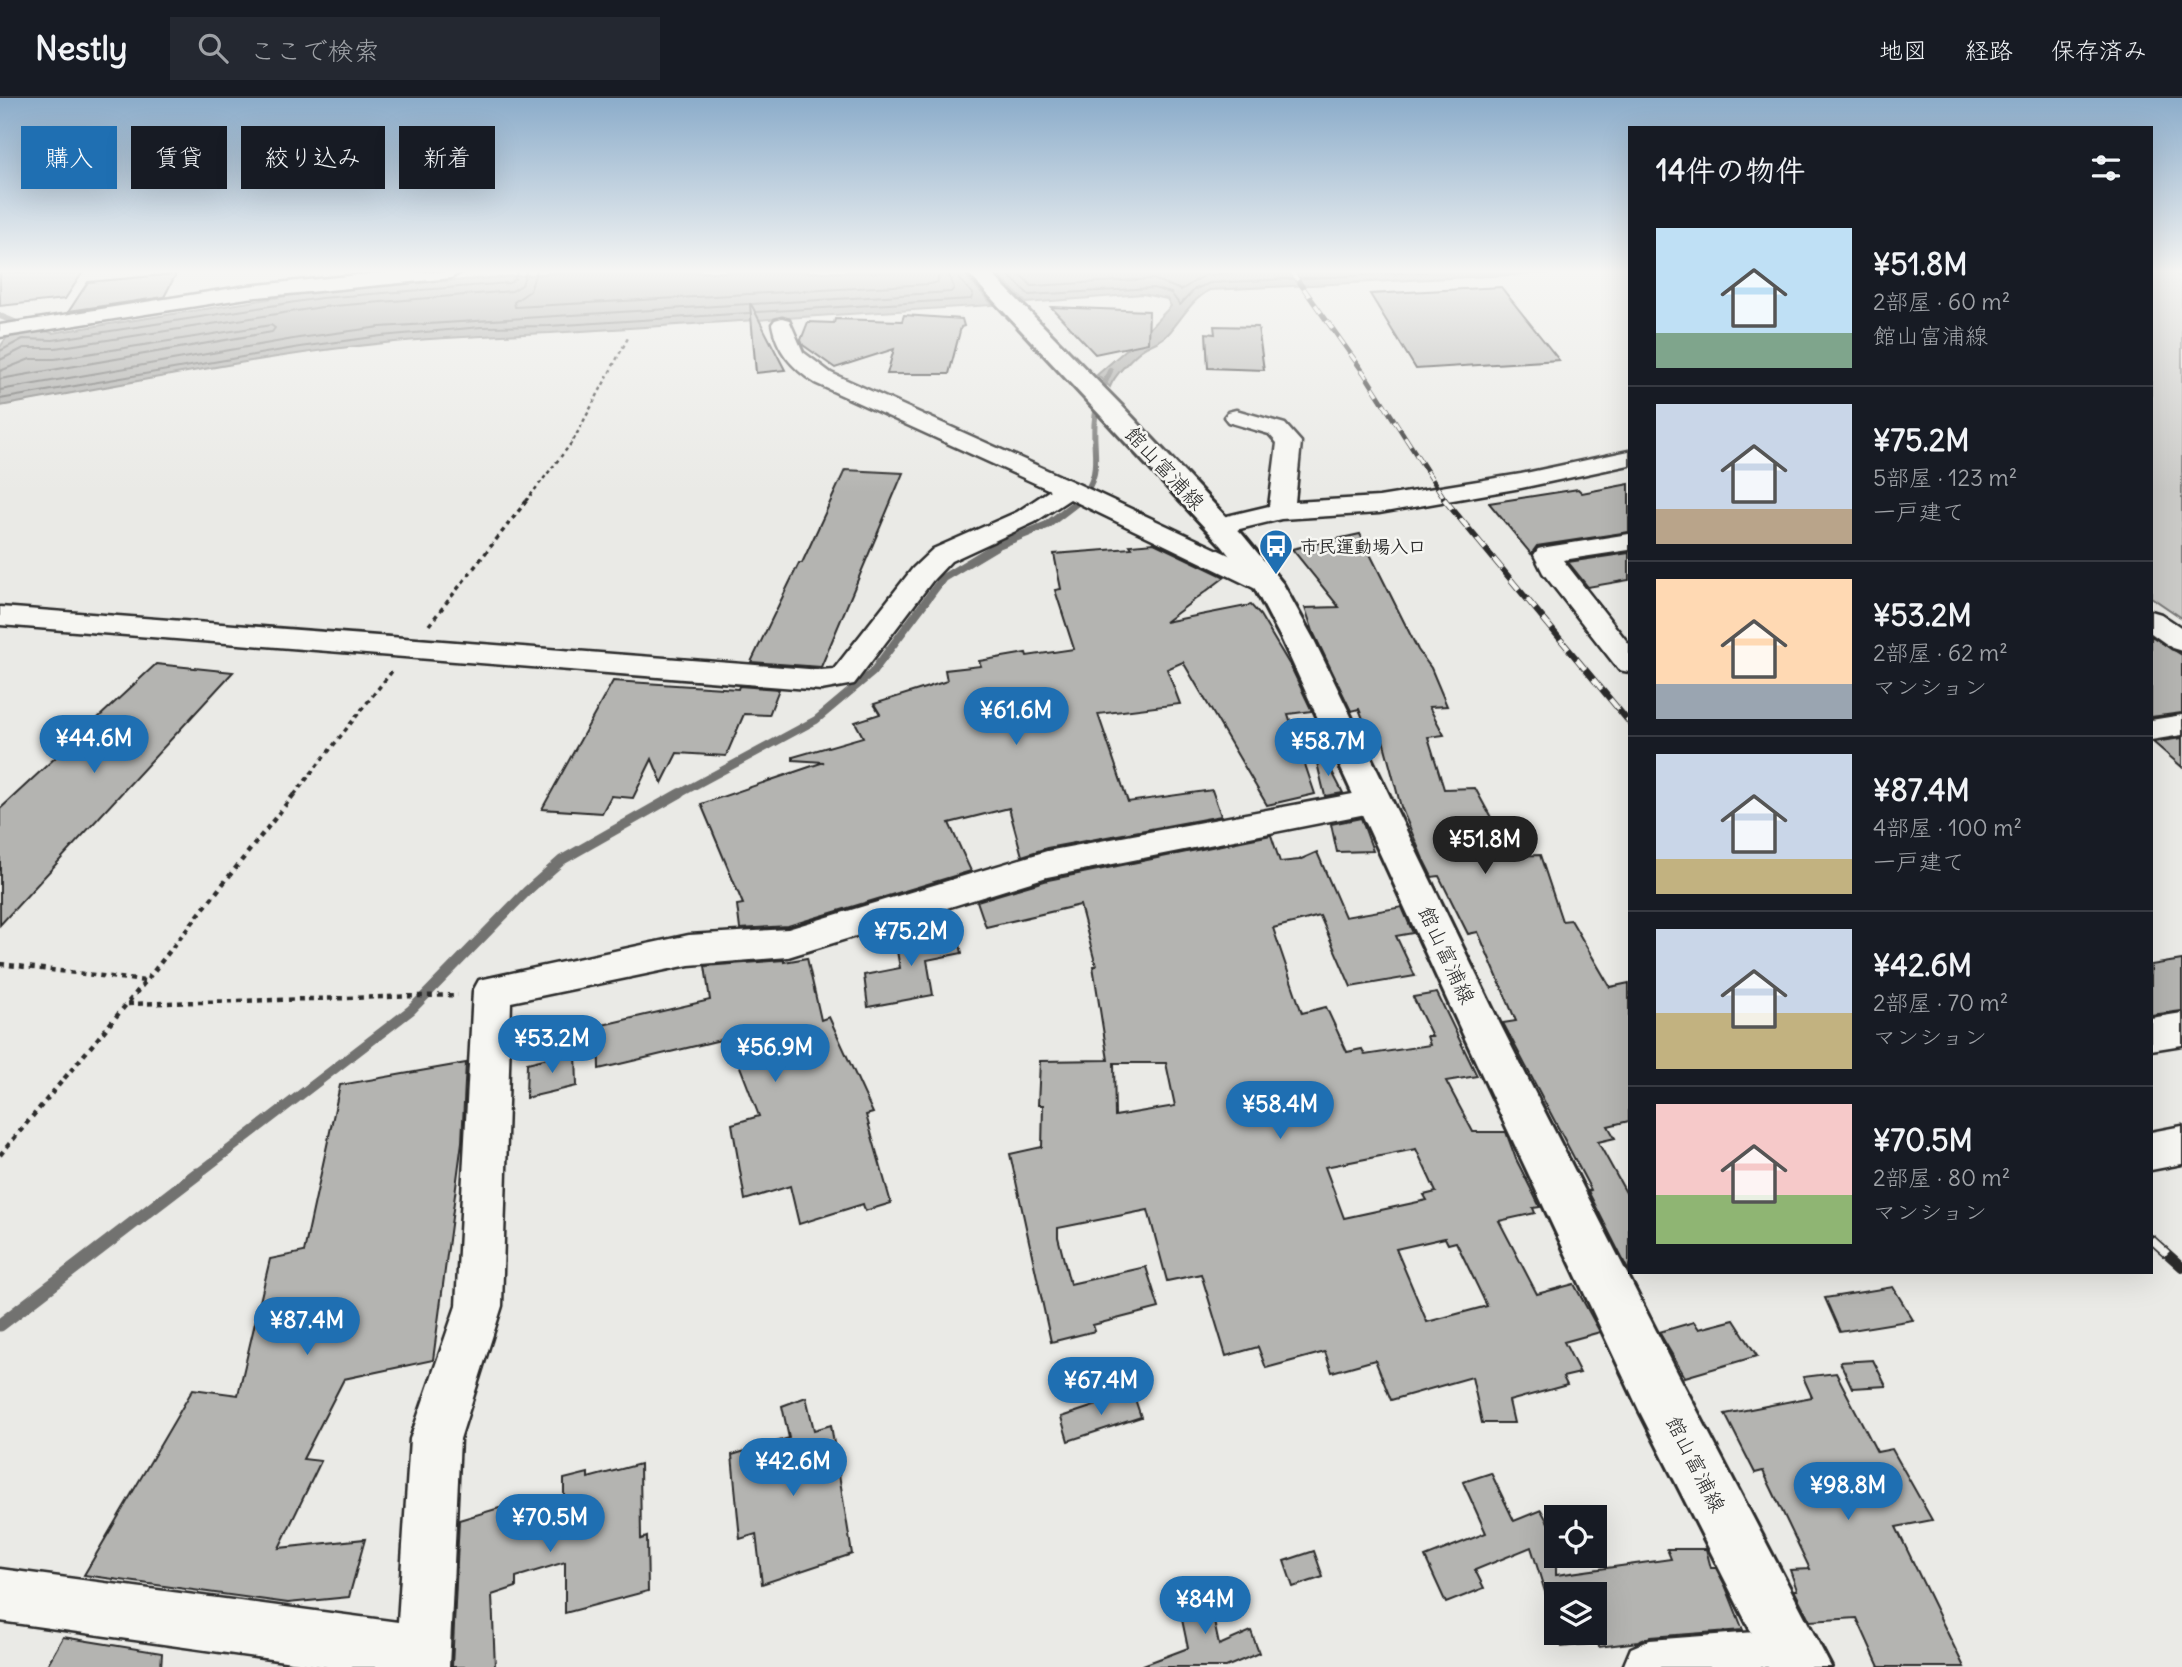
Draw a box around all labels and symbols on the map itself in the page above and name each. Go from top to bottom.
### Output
street label: 館山富浦線 [1119,420,1211,516]
bus stop icon: 市民運動場入口 [1257,527,1295,576]
place label: 市民運動場入口 [1300,535,1426,558]
pin: ¥61.6M [959,688,1073,747]
pin: ¥44.6M [37,716,151,775]
pin: ¥58.7M [1271,718,1385,778]
pin: ¥51.8M [1428,816,1542,876]
street label: 館山富浦線 [1413,902,1481,1008]
pin: ¥75.2M [854,908,968,968]
pin: ¥53.2M [495,1016,609,1075]
pin: ¥56.9M [718,1024,832,1084]
pin: ¥58.4M [1223,1082,1337,1141]
pin: ¥87.4M [250,1298,364,1357]
pin: ¥67.4M [1044,1358,1158,1417]
street label: 館山富浦線 [1660,1411,1732,1517]
pin: ¥42.6M [736,1438,850,1498]
pin: ¥98.8M [1791,1462,1905,1522]
pin: ¥70.5M [493,1494,607,1554]
pin: ¥84M [1164,1576,1246,1636]

